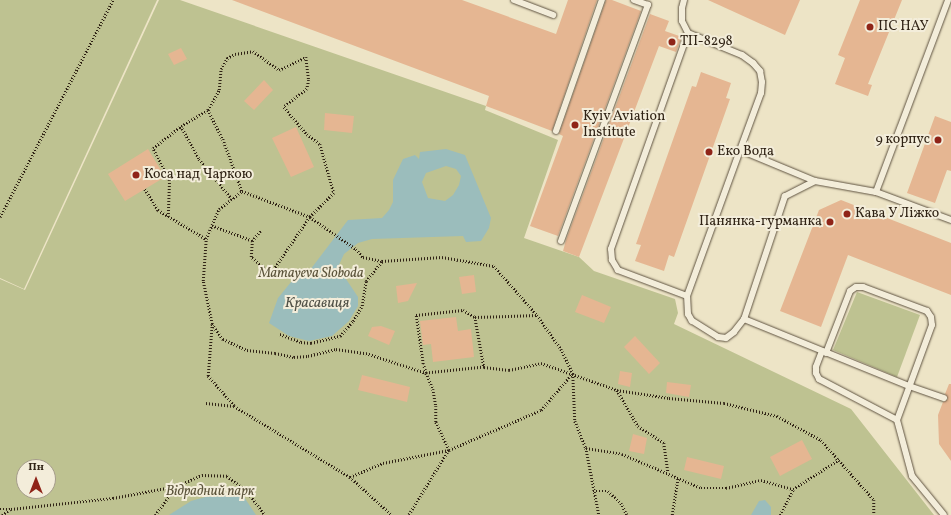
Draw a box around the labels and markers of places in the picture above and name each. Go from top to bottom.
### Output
place label: ПС НАУ [878,19,929,35]
marker: ПС НАУ [865,22,875,32]
place label: ТП-8298 [680,34,733,50]
marker: ТП-8298 [667,37,677,47]
place label: Kyiv Aviation Institute [583,109,666,142]
marker: Kyiv Aviation Institute [570,120,580,130]
place label: 9 корпус [876,132,930,148]
marker: 9 корпус [933,135,943,145]
place label: Еко Вода [717,144,774,160]
marker: Еко Вода [704,147,714,157]
place label: Коса над Чаркою [144,167,252,183]
marker: Коса над Чаркою [131,170,141,180]
place label: Кава У Ліжко [855,206,940,222]
marker: Кава У Ліжко [842,209,852,219]
place label: Панянка-гурманка [699,214,822,230]
marker: Панянка-гурманка [825,217,835,227]

